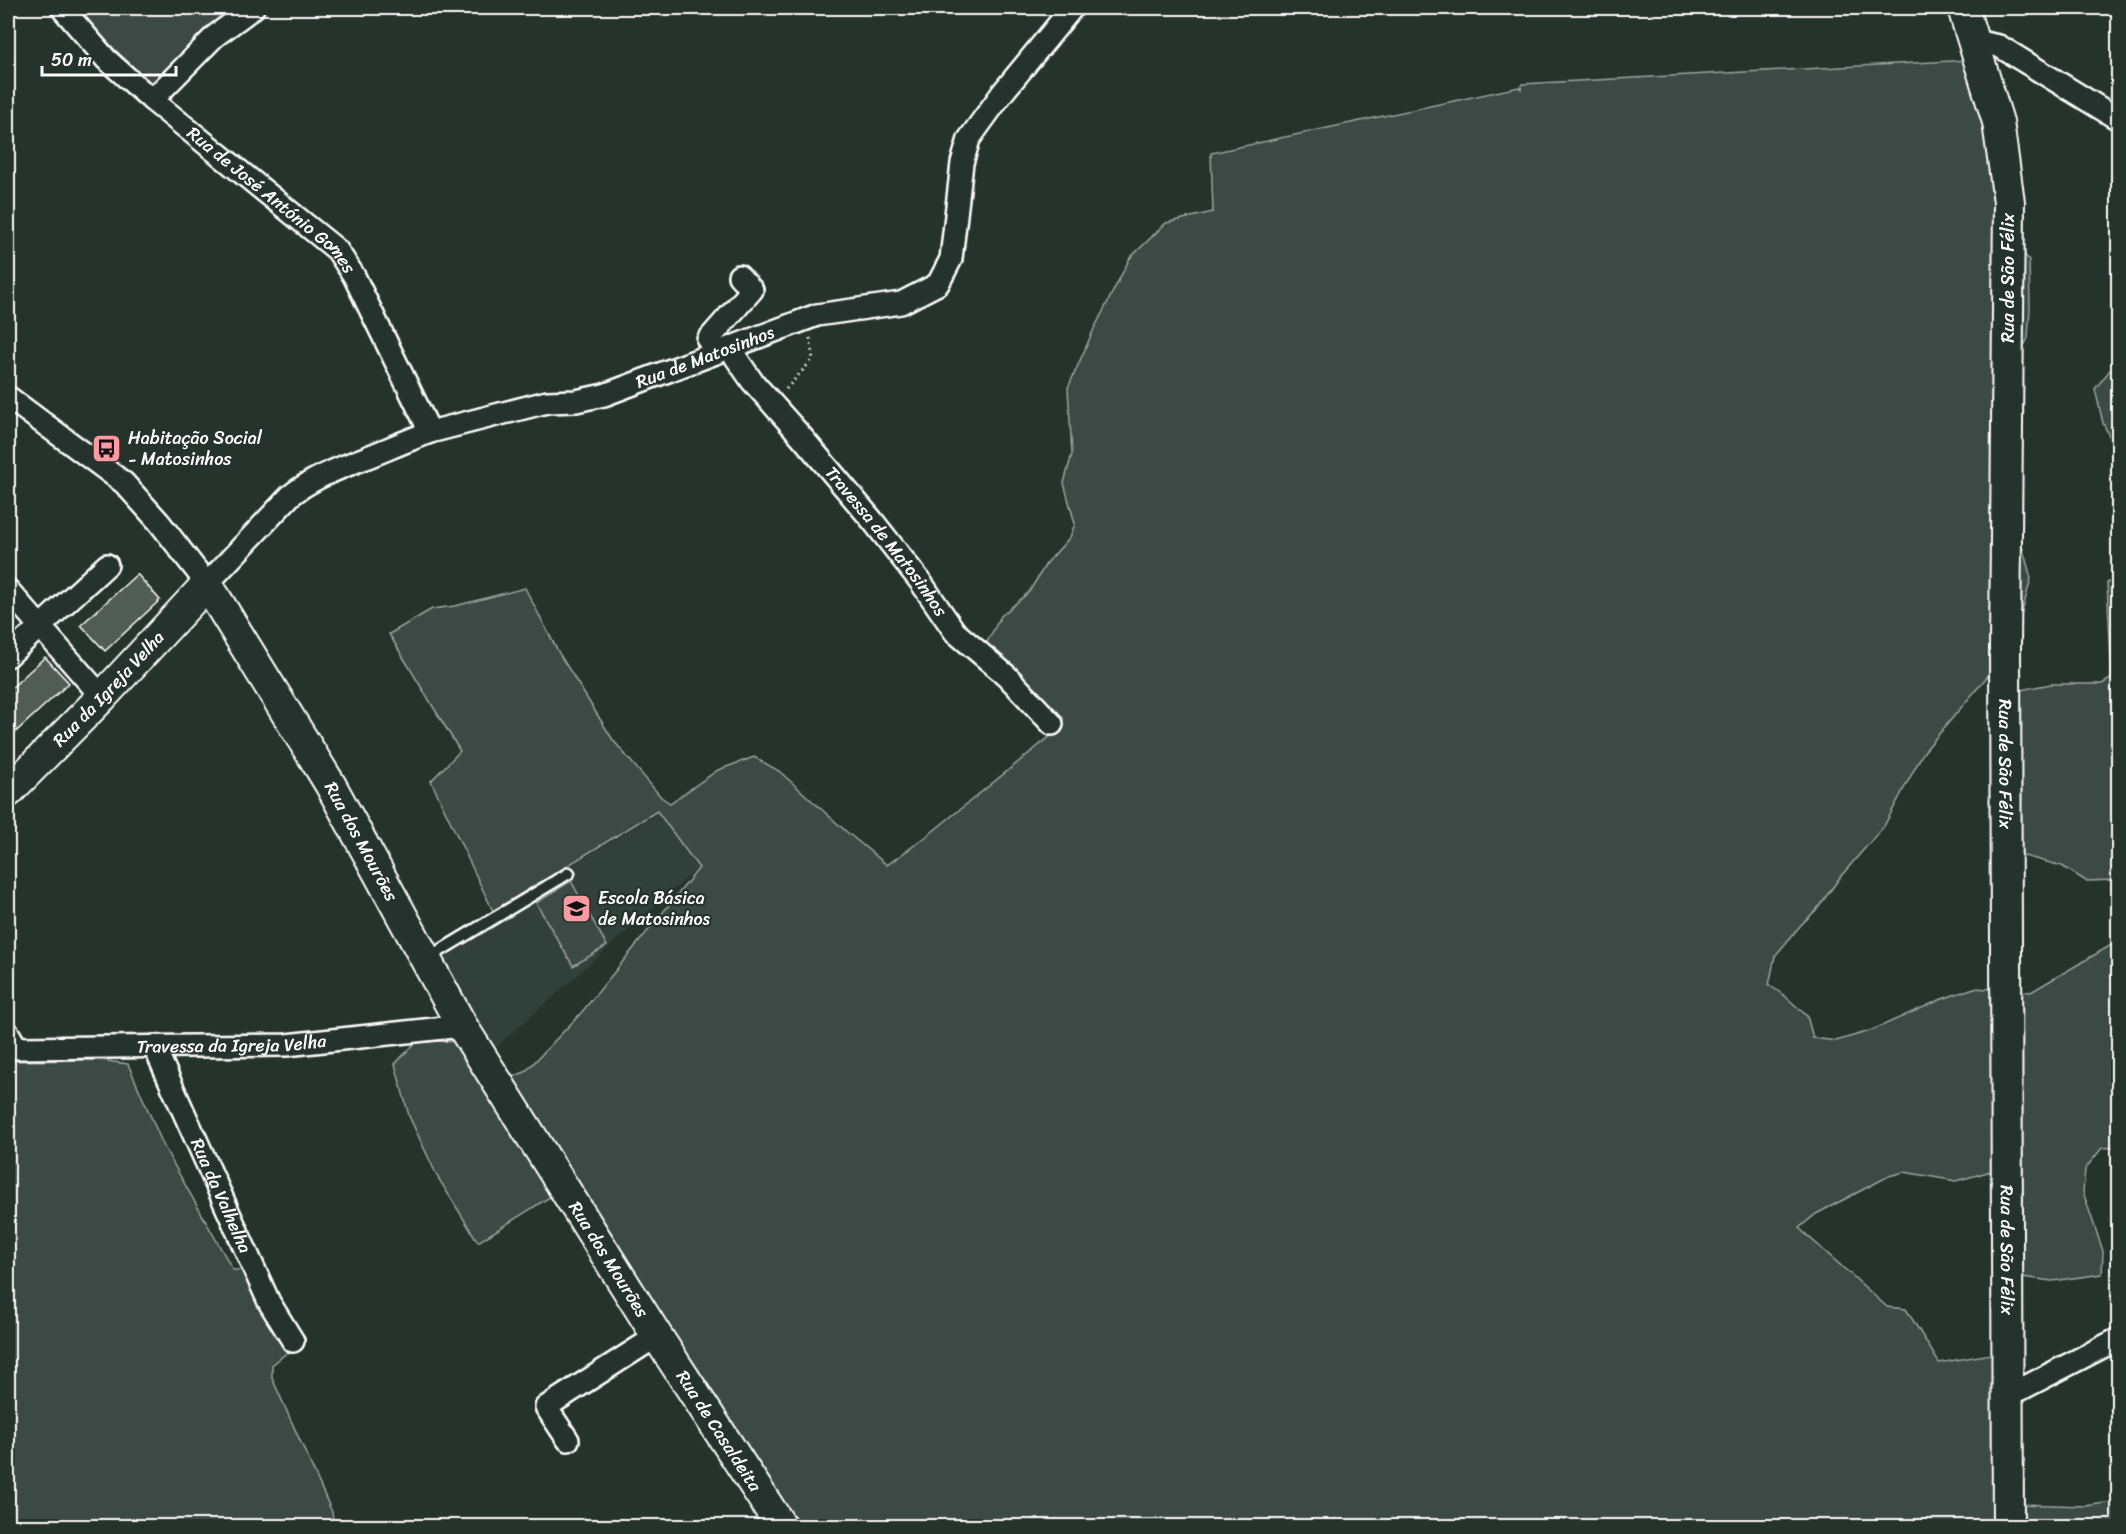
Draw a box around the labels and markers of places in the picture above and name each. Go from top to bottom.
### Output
place label: Habitação Social - Matosinhos [128,422,263,475]
bus stop icon: Habitação Social - Matosinhos [91,432,123,464]
place label: Escola Básica de Matosinhos [598,882,711,935]
school or university icon: Escola Básica de Matosinhos [561,892,593,924]

